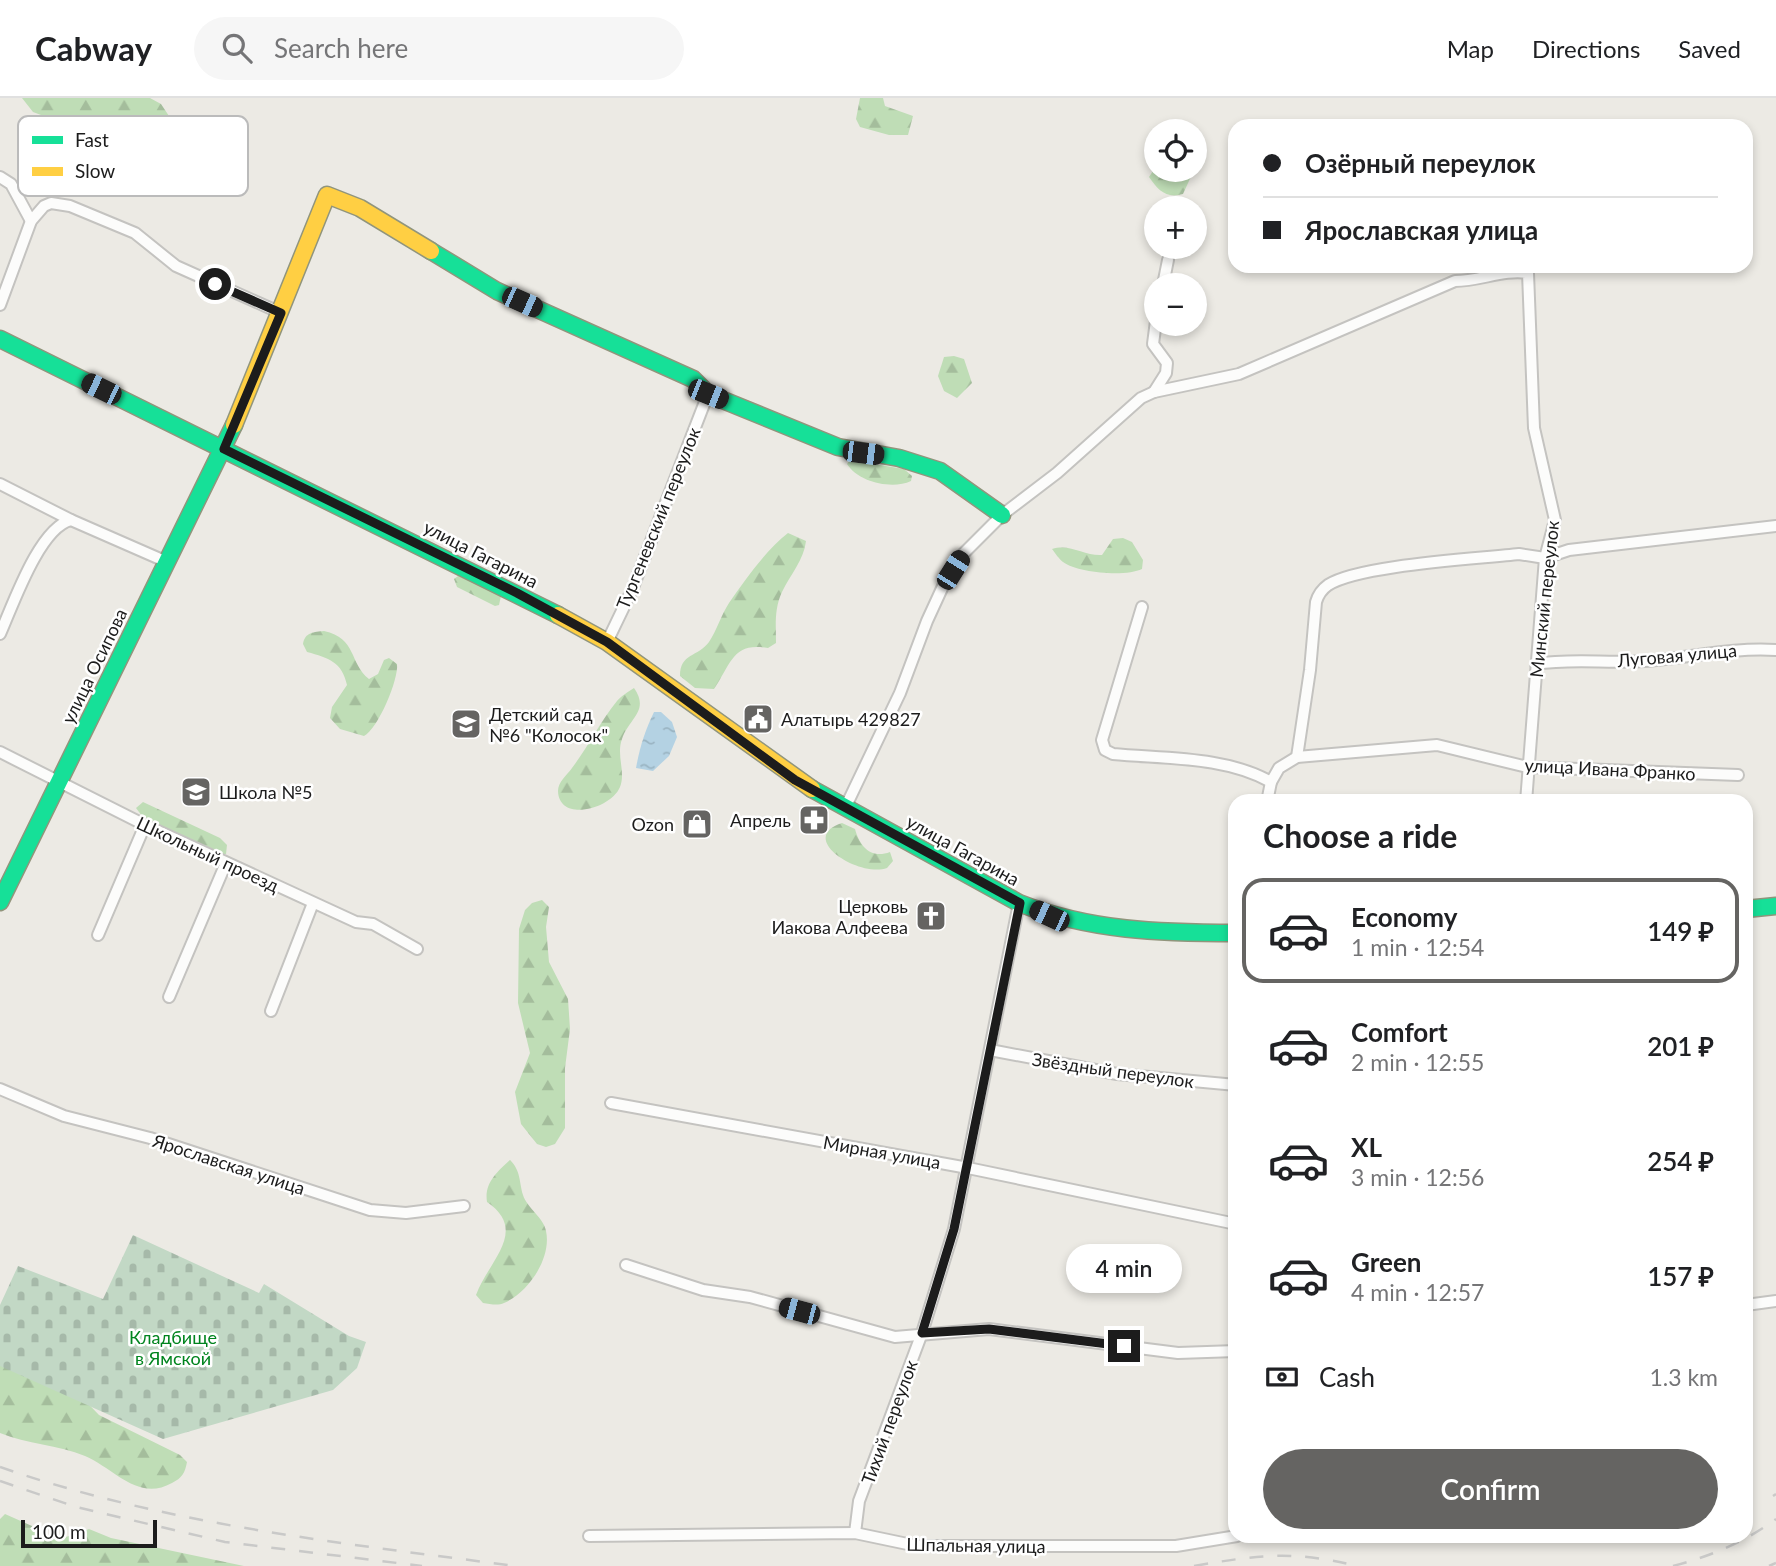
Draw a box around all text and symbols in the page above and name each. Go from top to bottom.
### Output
search box [194,17,684,80]
text: Cabway [35,28,152,68]
icon: search [218,29,256,67]
text: Search here [274,32,408,64]
text: Map [1447,34,1494,63]
text: Directions [1532,34,1640,63]
text: Saved [1678,34,1741,63]
legend [18,116,248,196]
map controls [1144,119,1207,336]
button: locate [1144,119,1207,182]
text: Fast [75,128,109,151]
text: Озёрный переулок [1305,147,1536,179]
text: Slow [75,159,115,182]
button: + [1144,196,1207,259]
text: Ярославская улица [1305,214,1538,246]
route start [199,268,231,300]
button: − [1144,273,1207,336]
car [499,284,546,320]
car [78,370,125,408]
car [685,376,732,412]
street label: Тургеневский переулок [611,423,705,612]
car [841,440,886,466]
street label: улица Гагарина [420,516,542,592]
street label: Минский переулок [1525,519,1563,679]
car [933,547,974,593]
street label: улица Осипова [57,605,131,727]
street label: Луговая улица [1615,639,1738,671]
public building icon: Алатырь 429827 [741,702,775,736]
place label: Детский сад №6 "Колосок" [489,703,608,746]
school or university icon: Детский сад №6 "Колосок" [449,707,483,741]
place label: Алатырь 429827 [781,708,921,730]
street label: улица Ивана Франко [1524,754,1696,784]
school or university icon: Школа №5 [179,775,213,809]
place label: Школа №5 [219,781,313,803]
pharmacy icon: Апрель [797,803,831,837]
shop icon: Ozon [680,807,714,841]
place label: Апрель [730,809,791,831]
street label: улица Гагарина [903,810,1023,890]
street label: Школьный проезд [133,811,283,897]
place label: Ozon [632,813,674,835]
text: Choose a ride [1263,816,1457,855]
place label: Церковь Иакова Алфеева [771,895,908,938]
car [1026,898,1073,934]
church icon: Церковь Иакова Алфеева [914,899,948,933]
icon: car [1267,899,1330,962]
text: Economy [1351,901,1457,933]
text: 149 ₽ [1647,915,1714,947]
text: 1 min · 12:54 [1351,933,1484,961]
icon: car [1267,1014,1330,1077]
text: Comfort [1351,1016,1448,1048]
text: 201 ₽ [1647,1030,1714,1062]
street label: Звёздный переулок [1031,1048,1196,1092]
text: 2 min · 12:55 [1351,1048,1484,1076]
street label: Ярославская улица [149,1129,308,1199]
icon: car [1267,1129,1330,1192]
street label: Мирная улица [822,1131,942,1173]
text: XL [1351,1131,1382,1163]
text: 254 ₽ [1647,1145,1714,1177]
text: 3 min · 12:56 [1351,1163,1484,1191]
callout: 4 min [1066,1244,1182,1294]
icon: car [1267,1244,1330,1307]
text: Green [1351,1246,1421,1278]
text: 4 min [1096,1254,1152,1282]
text: 157 ₽ [1647,1260,1714,1292]
text: 4 min · 12:57 [1351,1278,1484,1306]
car [776,1295,823,1327]
park label: Кладбище в Ямской [129,1326,217,1369]
route end [1108,1330,1140,1362]
street label: Тихий переулок [856,1356,922,1487]
icon: cash [1263,1358,1301,1396]
text: Cash [1319,1361,1375,1393]
text: 1.3 km [1649,1363,1718,1391]
button: Confirm [1263,1449,1718,1529]
scale bar [21,1517,158,1549]
text: 100 m [32,1520,86,1543]
street label: Шпальная улица [906,1533,1046,1557]

